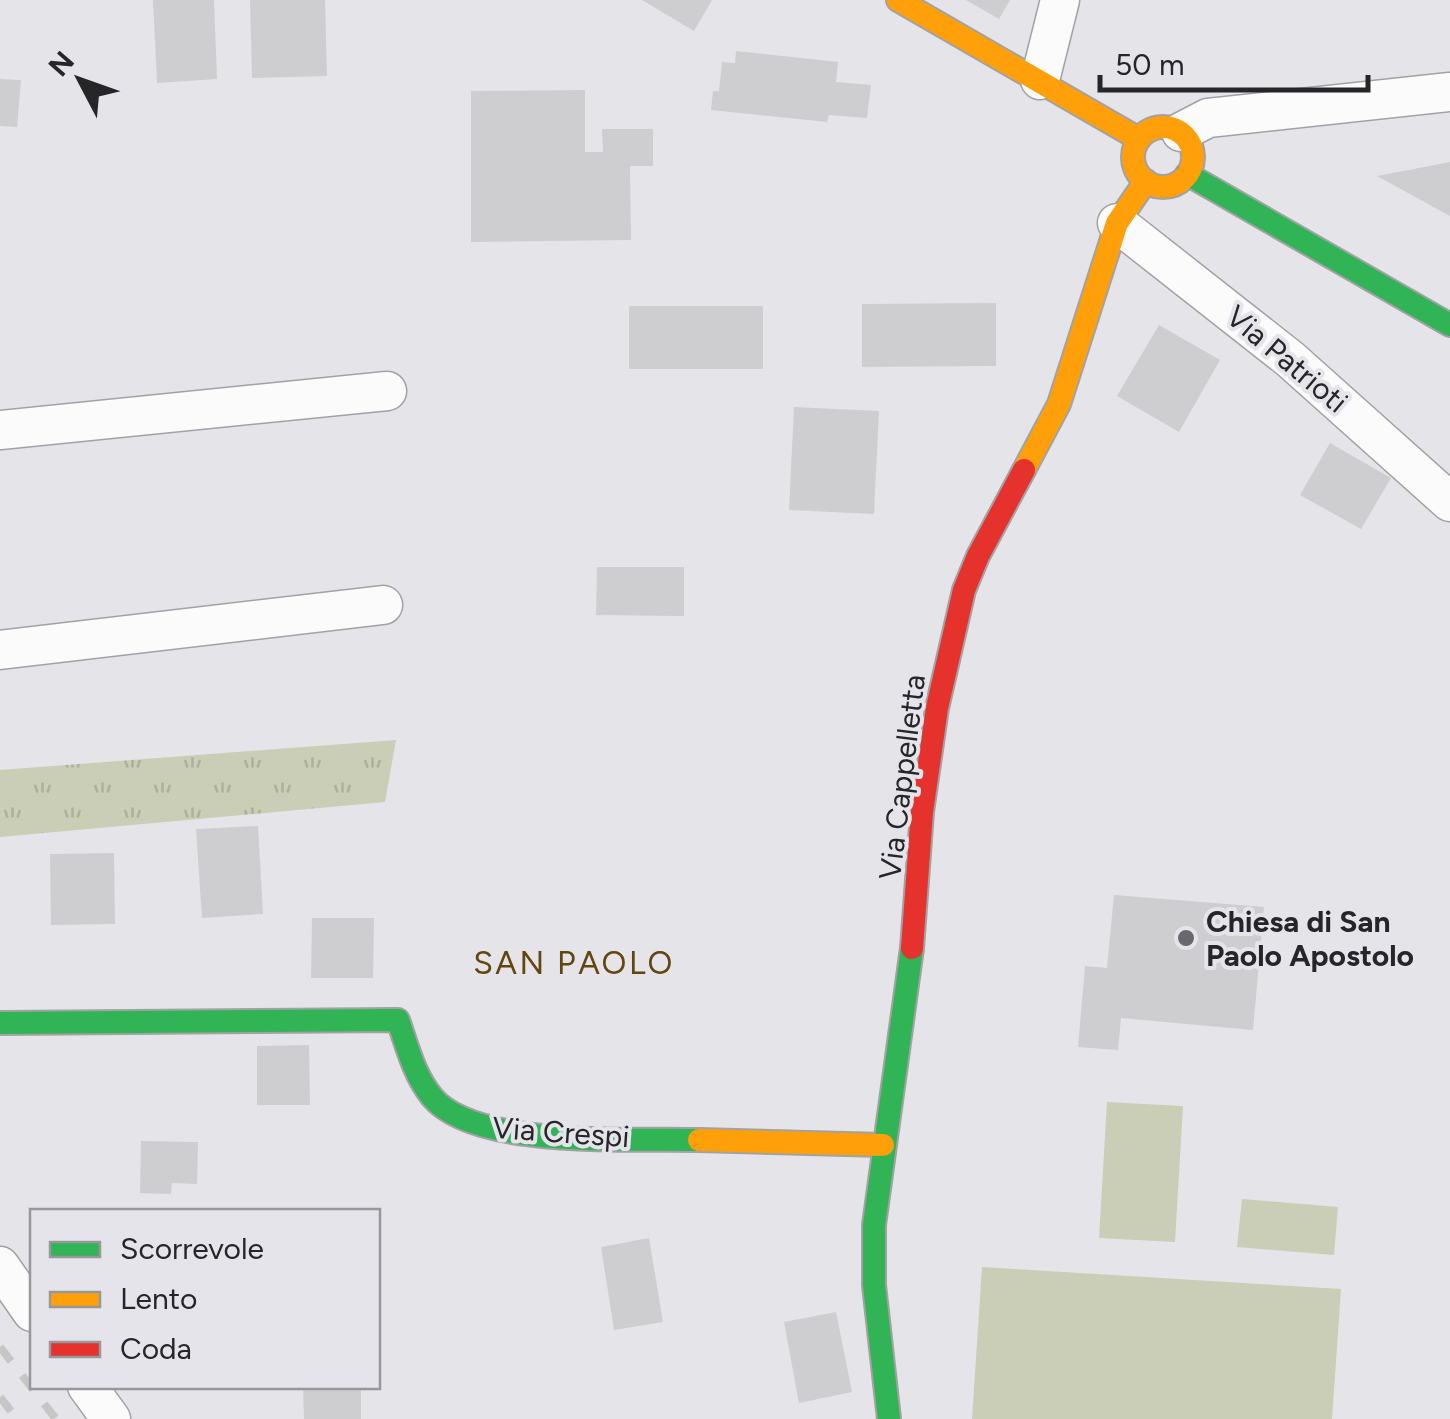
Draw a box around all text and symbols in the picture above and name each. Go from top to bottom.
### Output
north arrow [30,30,130,130]
scale bar [1100,30,1368,92]
text: N [41,44,81,83]
text: 50 m [1115,46,1184,83]
street label: Via Patrioti [1219,298,1355,420]
street label: Via Cappelletta [871,672,933,882]
place label: Chiesa di San Paolo Apostolo [1206,903,1414,974]
marker: Chiesa di San Paolo Apostolo [1175,927,1197,949]
district label: SAN PAOLO [473,944,675,982]
street label: Via Crespi [491,1109,631,1155]
legend [30,1209,380,1389]
text: Scorrevole [120,1230,264,1267]
text: Lento [120,1280,197,1317]
text: Coda [120,1330,192,1367]

